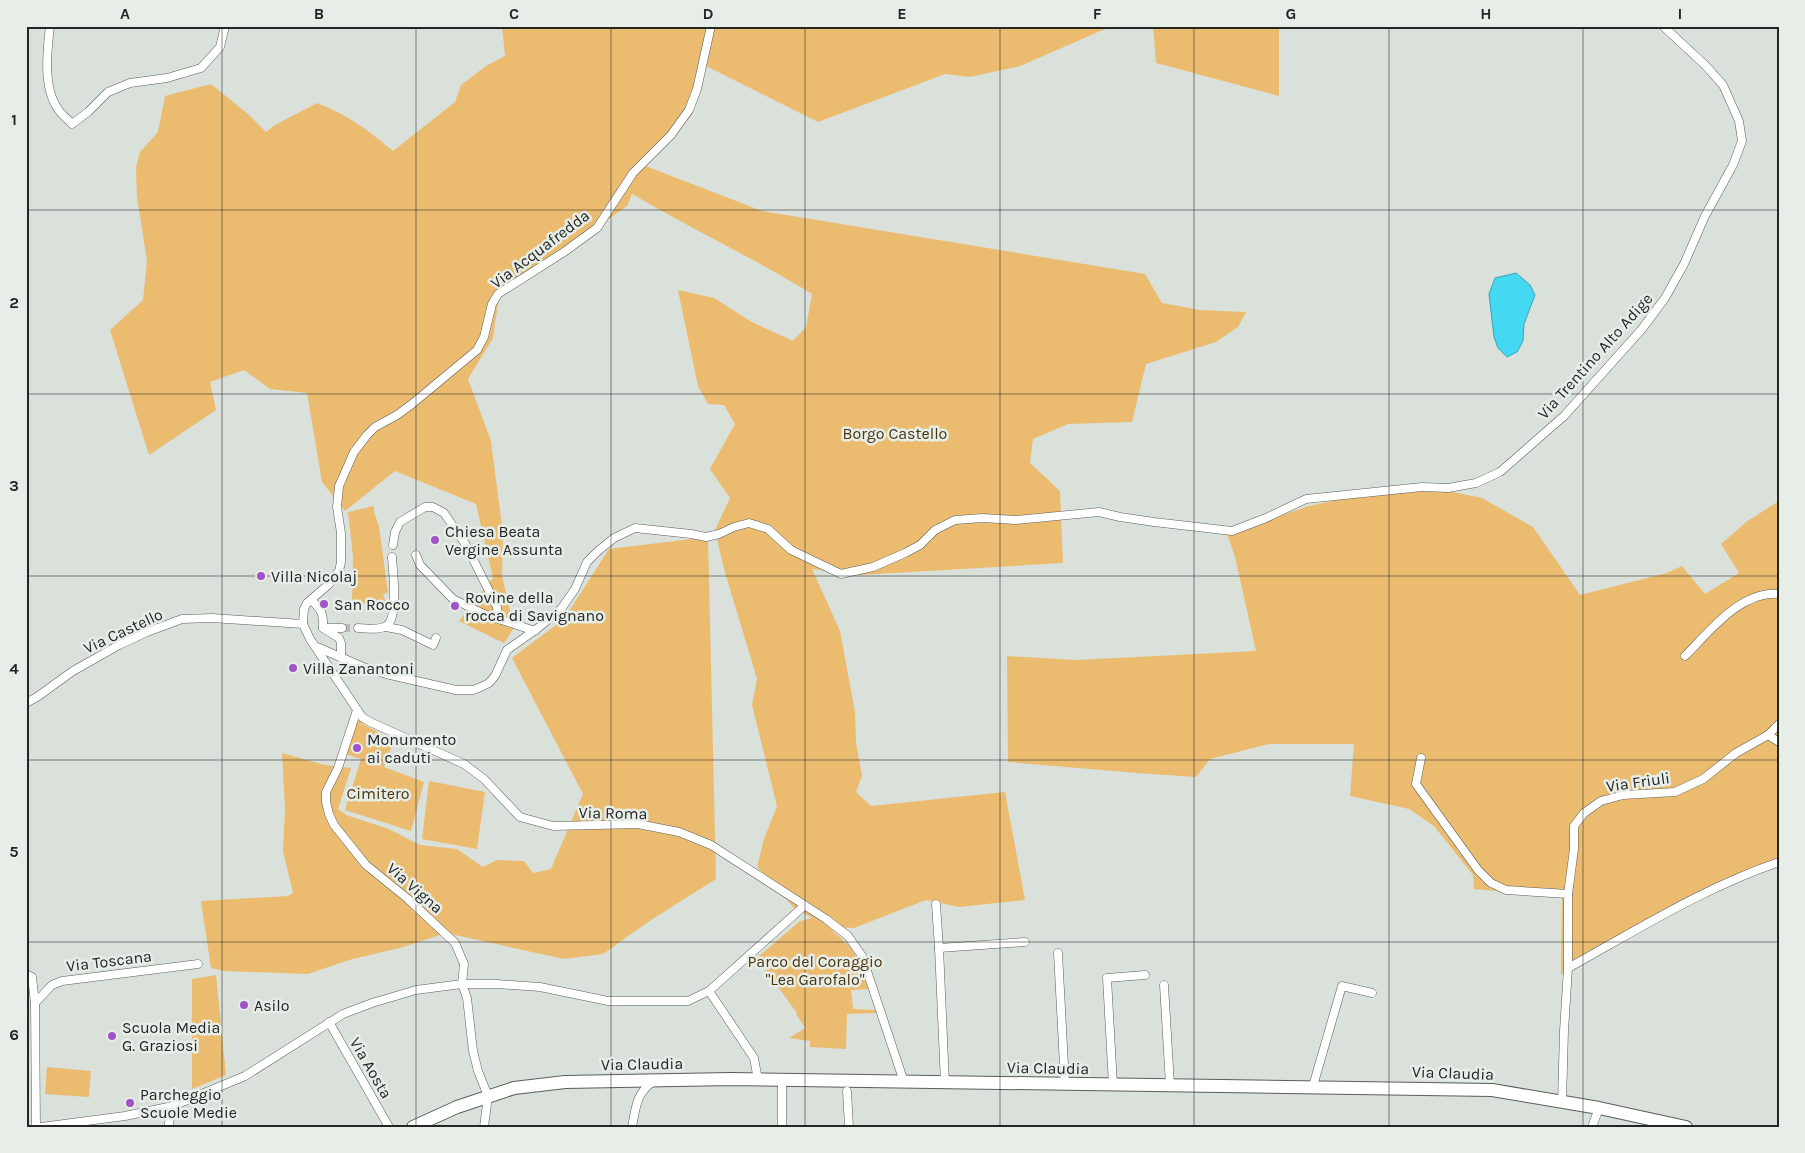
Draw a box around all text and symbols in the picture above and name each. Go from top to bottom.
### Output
text: A [120,4,130,23]
text: B [314,4,324,23]
text: C [509,4,519,23]
text: D [703,4,714,23]
text: E [897,4,907,23]
text: F [1093,4,1102,23]
text: G [1286,4,1296,23]
text: H [1480,4,1492,23]
text: I [1678,4,1682,23]
text: 1 [11,110,17,129]
street label: Via Acquafredda [487,206,593,292]
street label: Via Trentino Alto Adige [1533,289,1657,423]
text: 2 [9,293,19,312]
park label: Borgo Castello [843,424,947,443]
text: 3 [9,476,19,495]
place label: Chiesa Beata Vergine Assunta [445,522,563,559]
marker: Chiesa Beata Vergine Assunta [429,534,441,546]
place label: Villa Nicolaj [271,567,357,586]
marker: Villa Nicolaj [255,570,267,582]
place label: Rovine della rocca di Savignano [465,588,604,625]
place label: San Rocco [334,595,410,614]
marker: San Rocco [318,598,330,610]
marker: Rovine della rocca di Savignano [449,600,461,612]
street label: Via Castello [80,604,166,658]
text: 4 [9,659,19,678]
place label: Villa Zanantoni [303,659,414,678]
marker: Villa Zanantoni [287,662,299,674]
place label: Monumento ai caduti [367,730,456,767]
marker: Monumento ai caduti [351,742,363,754]
street label: Via Friuli [1605,768,1671,796]
park label: Cimitero [346,784,410,803]
street label: Via Roma [578,803,648,823]
text: 5 [9,842,19,861]
street label: Via Vigna [383,859,447,917]
street label: Via Toscana [65,946,153,976]
park label: Parco del Coraggio "Lea Garofalo" [748,952,882,989]
place label: Asilo [254,996,290,1015]
marker: Asilo [238,999,250,1011]
place label: Scuola Media G. Graziosi [122,1018,220,1055]
text: 6 [9,1025,19,1044]
marker: Scuola Media G. Graziosi [106,1030,118,1042]
street label: Via Aosta [346,1034,396,1102]
street label: Via Claudia [601,1054,683,1074]
street label: Via Claudia [1007,1058,1089,1078]
street label: Via Claudia [1412,1062,1494,1084]
place label: Parcheggio Scuole Medie [140,1085,237,1122]
marker: Parcheggio Scuole Medie [124,1097,136,1109]

